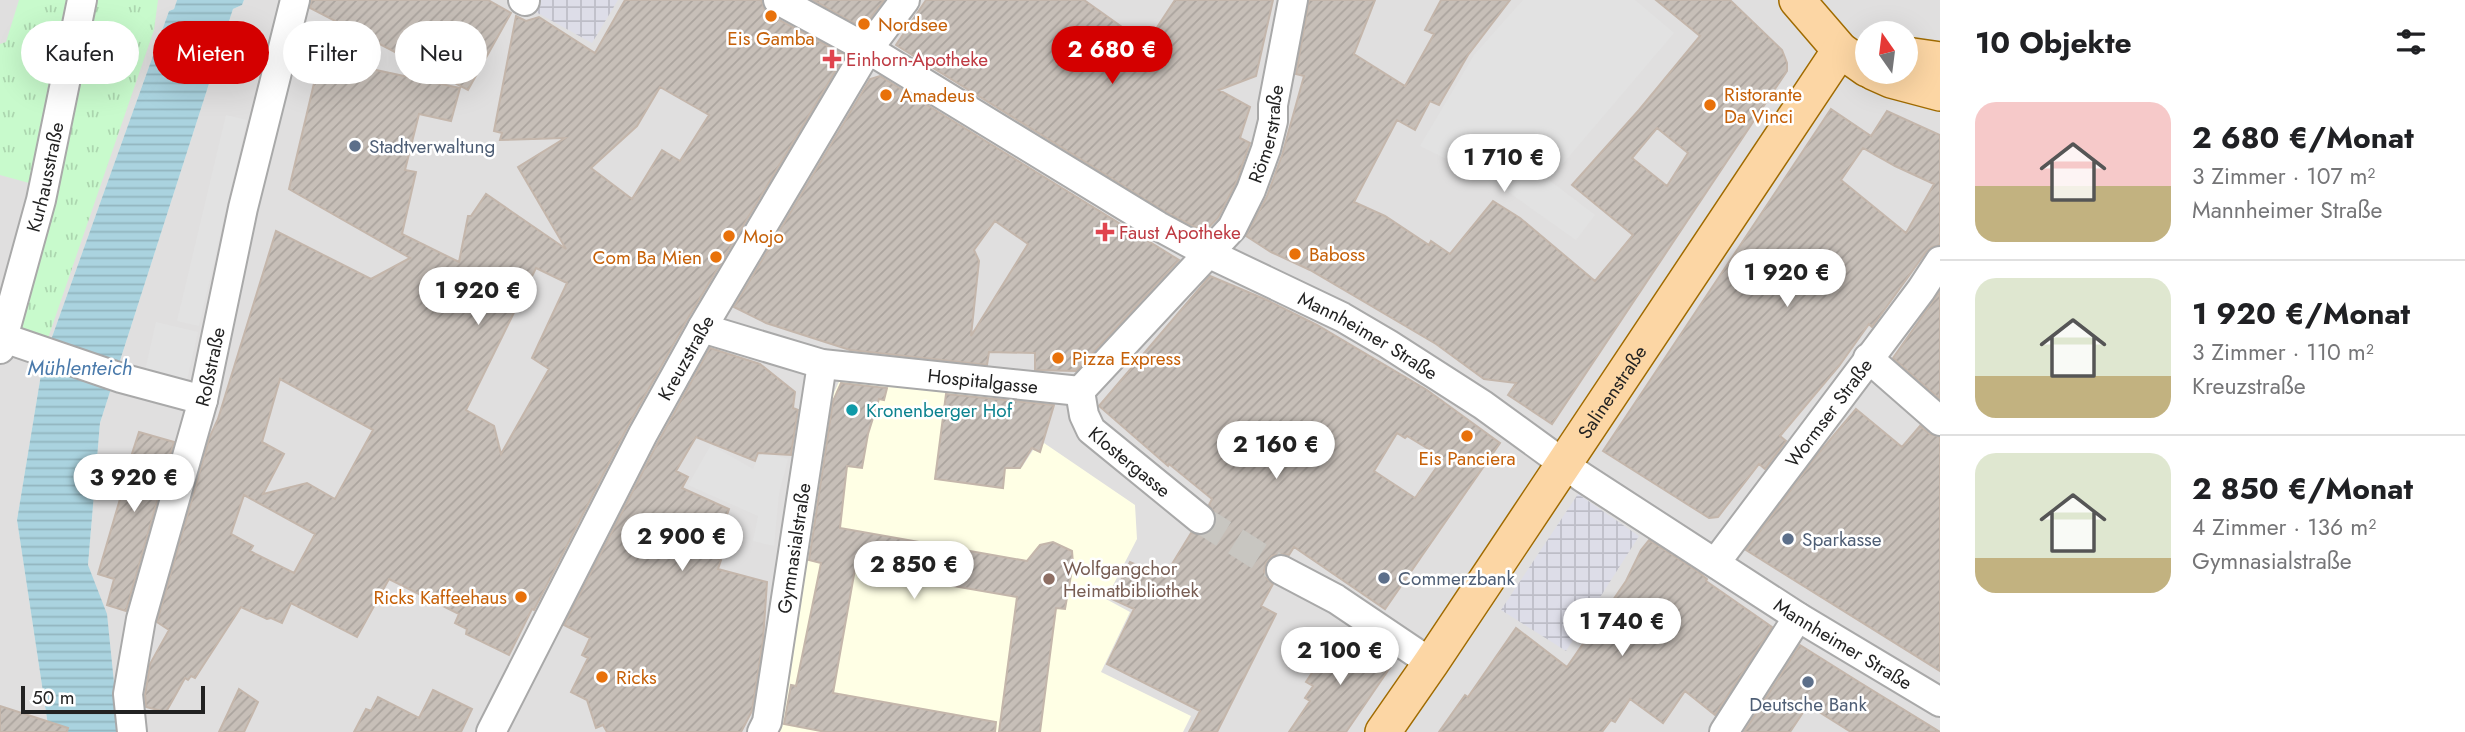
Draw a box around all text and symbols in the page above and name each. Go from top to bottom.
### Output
marker: Eis Gamba [763,8,779,24]
place label: Nordsee [878,11,948,38]
marker: Nordsee [856,16,872,32]
chip: Kaufen [21,21,139,84]
chip: Mieten [153,21,269,84]
chip: Filter [283,21,381,84]
chip: Neu [395,21,487,84]
north arrow [1855,21,1918,84]
map controls [1855,21,1918,84]
text: 10 Objekte [1975,21,2132,64]
icon: filters [2392,23,2430,61]
place label: Eis Gamba [727,25,815,52]
pin: 2 680 € [1047,27,1177,86]
text: 2 680 € [1068,32,1157,66]
place label: Einhorn-Apotheke [846,46,988,73]
marker: Einhorn-Apotheke [824,51,840,67]
place label: Ristorante Da Vinci [1724,81,1802,130]
place label: Amadeus [900,82,975,109]
street label: Römerstraße [1241,82,1290,187]
marker: Amadeus [878,87,894,103]
marker: Ristorante Da Vinci [1702,97,1718,113]
text: 2 680 €/Monat [2192,116,2414,159]
street label: Kurhausstraße [19,119,70,235]
icon: home [2031,130,2115,214]
place label: Stadtverwaltung [369,133,495,160]
pin: 1 710 € [1439,134,1569,194]
marker: Stadtverwaltung [347,138,363,154]
text: 1 710 € [1463,140,1545,174]
text: 3 Zimmer · 107 m² [2192,159,2375,193]
text: Mannheimer Straße [2192,193,2382,227]
place label: Faust Apotheke [1119,219,1241,246]
place label: Mojo [743,223,784,250]
marker: Faust Apotheke [1097,224,1113,240]
marker: Mojo [721,228,737,244]
place label: Baboss [1309,241,1366,268]
place label: Com Ba Mien [593,244,702,271]
marker: Baboss [1287,246,1303,262]
marker: Com Ba Mien [708,249,724,265]
pin: 1 920 € [1722,250,1852,309]
text: 1 920 € [1744,255,1830,289]
pin: 1 920 € [413,268,543,327]
text: 1 920 € [435,273,521,307]
street label: Mannheimer Straße [1294,284,1443,386]
text: 1 920 €/Monat [2192,292,2410,335]
icon: home [2031,306,2115,390]
street label: Kreuzstraße [651,310,720,405]
street label: Roßstraße [188,324,231,409]
text: 3 Zimmer · 110 m² [2192,335,2374,369]
street label: Salinenstraße [1571,340,1653,444]
place label: Pizza Express [1072,345,1181,372]
marker: Pizza Express [1050,350,1066,366]
street label: Wormser Straße [1779,352,1879,473]
water label: Mühlenteich [28,353,132,383]
street label: Hospitalgasse [926,362,1039,400]
text: Kreuzstraße [2192,369,2306,403]
place label: Kronenberger Hof [866,397,1013,424]
marker: Kronenberger Hof [844,402,860,418]
street label: Klostergasse [1083,420,1177,504]
pin: 2 160 € [1211,421,1341,481]
text: 2 160 € [1233,427,1319,461]
marker: Eis Panciera [1459,428,1475,444]
place label: Eis Panciera [1418,445,1516,472]
pin: 3 920 € [69,454,199,514]
text: 3 920 € [90,460,178,494]
text: 2 850 €/Monat [2192,467,2413,510]
street label: Gymnasialstraße [770,481,817,615]
icon: home [2031,481,2115,565]
text: 4 Zimmer · 136 m² [2192,510,2376,544]
pin: 2 900 € [617,514,747,573]
text: 2 900 € [637,519,727,553]
place label: Sparkasse [1802,526,1882,553]
marker: Sparkasse [1780,531,1796,547]
pin: 2 850 € [849,542,979,601]
text: Gymnasialstraße [2192,544,2352,578]
text: 2 850 € [870,547,958,581]
place label: Wolfgangchor Heimatbibliothek [1063,555,1199,604]
place label: Commerzbank [1398,565,1516,592]
marker: Commerzbank [1376,570,1392,586]
marker: Wolfgangchor Heimatbibliothek [1041,571,1057,587]
place label: Ricks Kaffeehaus [374,584,507,611]
marker: Ricks Kaffeehaus [513,589,529,605]
street label: Mannheimer Straße [1769,591,1918,696]
pin: 1 740 € [1557,598,1687,658]
text: 1 740 € [1579,604,1665,638]
pin: 2 100 € [1275,628,1405,687]
text: 2 100 € [1297,633,1383,667]
place label: Ricks [616,664,657,691]
marker: Ricks [594,669,610,685]
marker: Deutsche Bank [1800,674,1816,690]
scale bar [21,683,205,715]
text: 50 m [32,684,75,711]
place label: Deutsche Bank [1749,691,1867,718]

